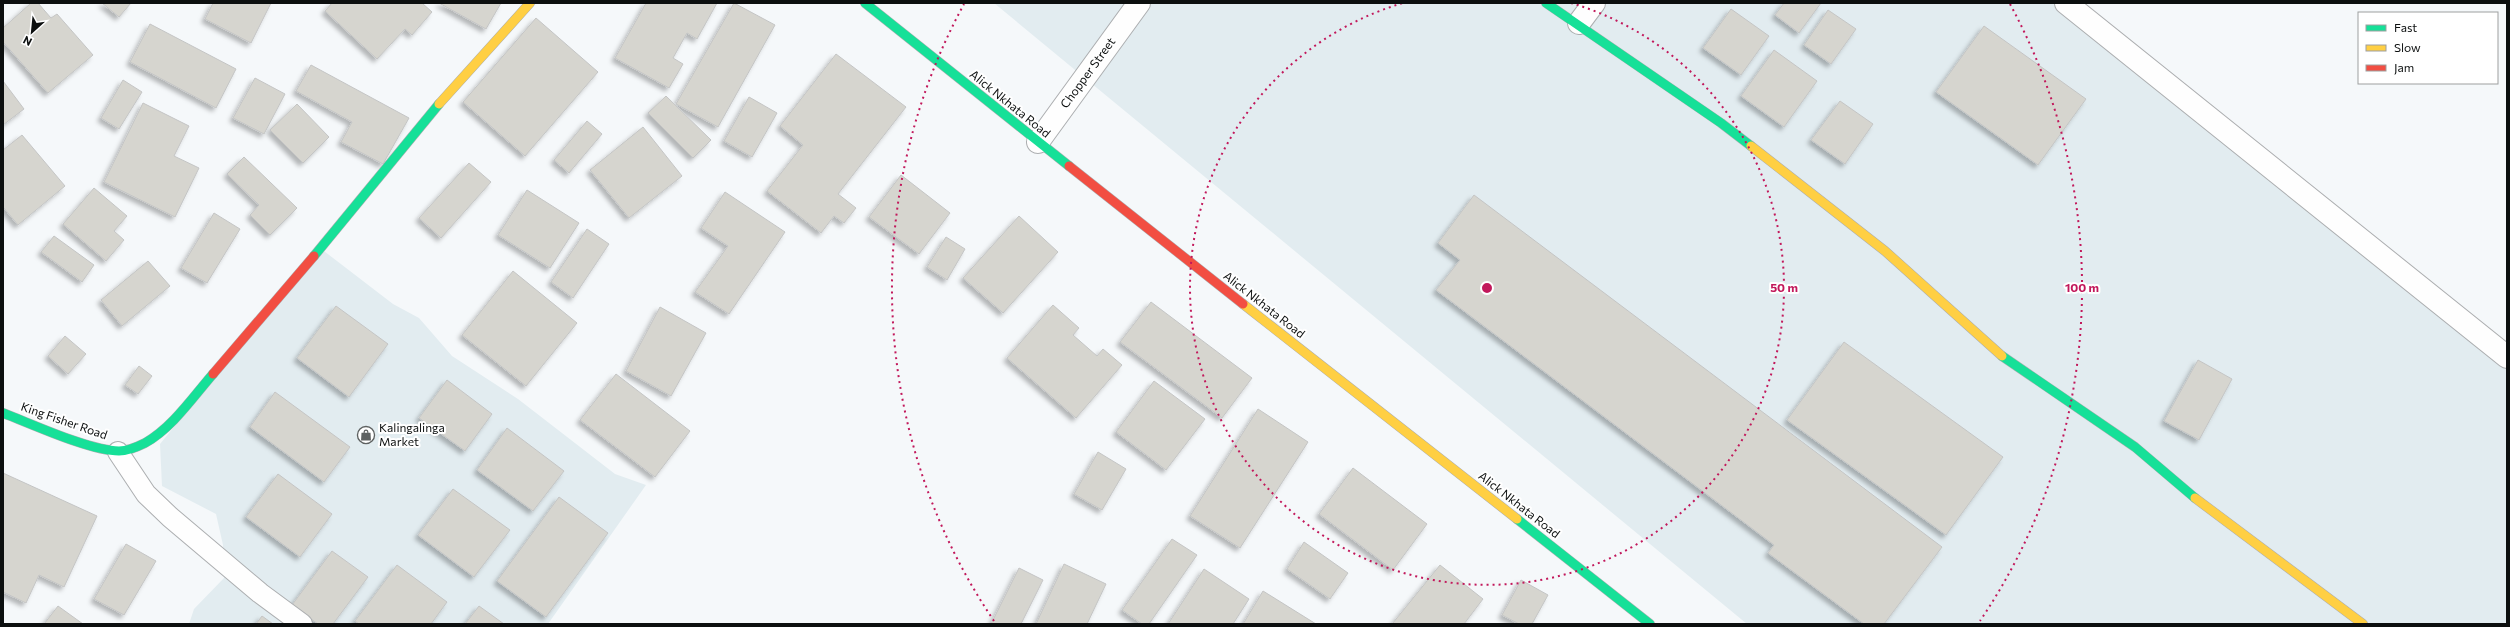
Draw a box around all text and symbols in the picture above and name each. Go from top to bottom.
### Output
north arrow [12,12,52,52]
legend [2358,12,2498,84]
text: Fast [2394,20,2417,34]
text: N [21,34,34,49]
street label: Chopper Street [1057,34,1118,110]
text: Slow [2394,40,2421,54]
text: Jam [2394,60,2414,75]
street label: Alick Nkhata Road [968,67,1054,140]
street label: Alick Nkhata Road [1221,268,1308,340]
text: 50 m [1770,280,1798,294]
text: 100 m [2065,280,2099,294]
centre of rings [1480,281,1494,295]
street label: King Fisher Road [19,399,109,441]
place label: Kalingalinga Market [379,420,445,448]
shop icon: Kalingalinga Market [356,425,376,445]
street label: Alick Nkhata Road [1476,468,1563,540]

